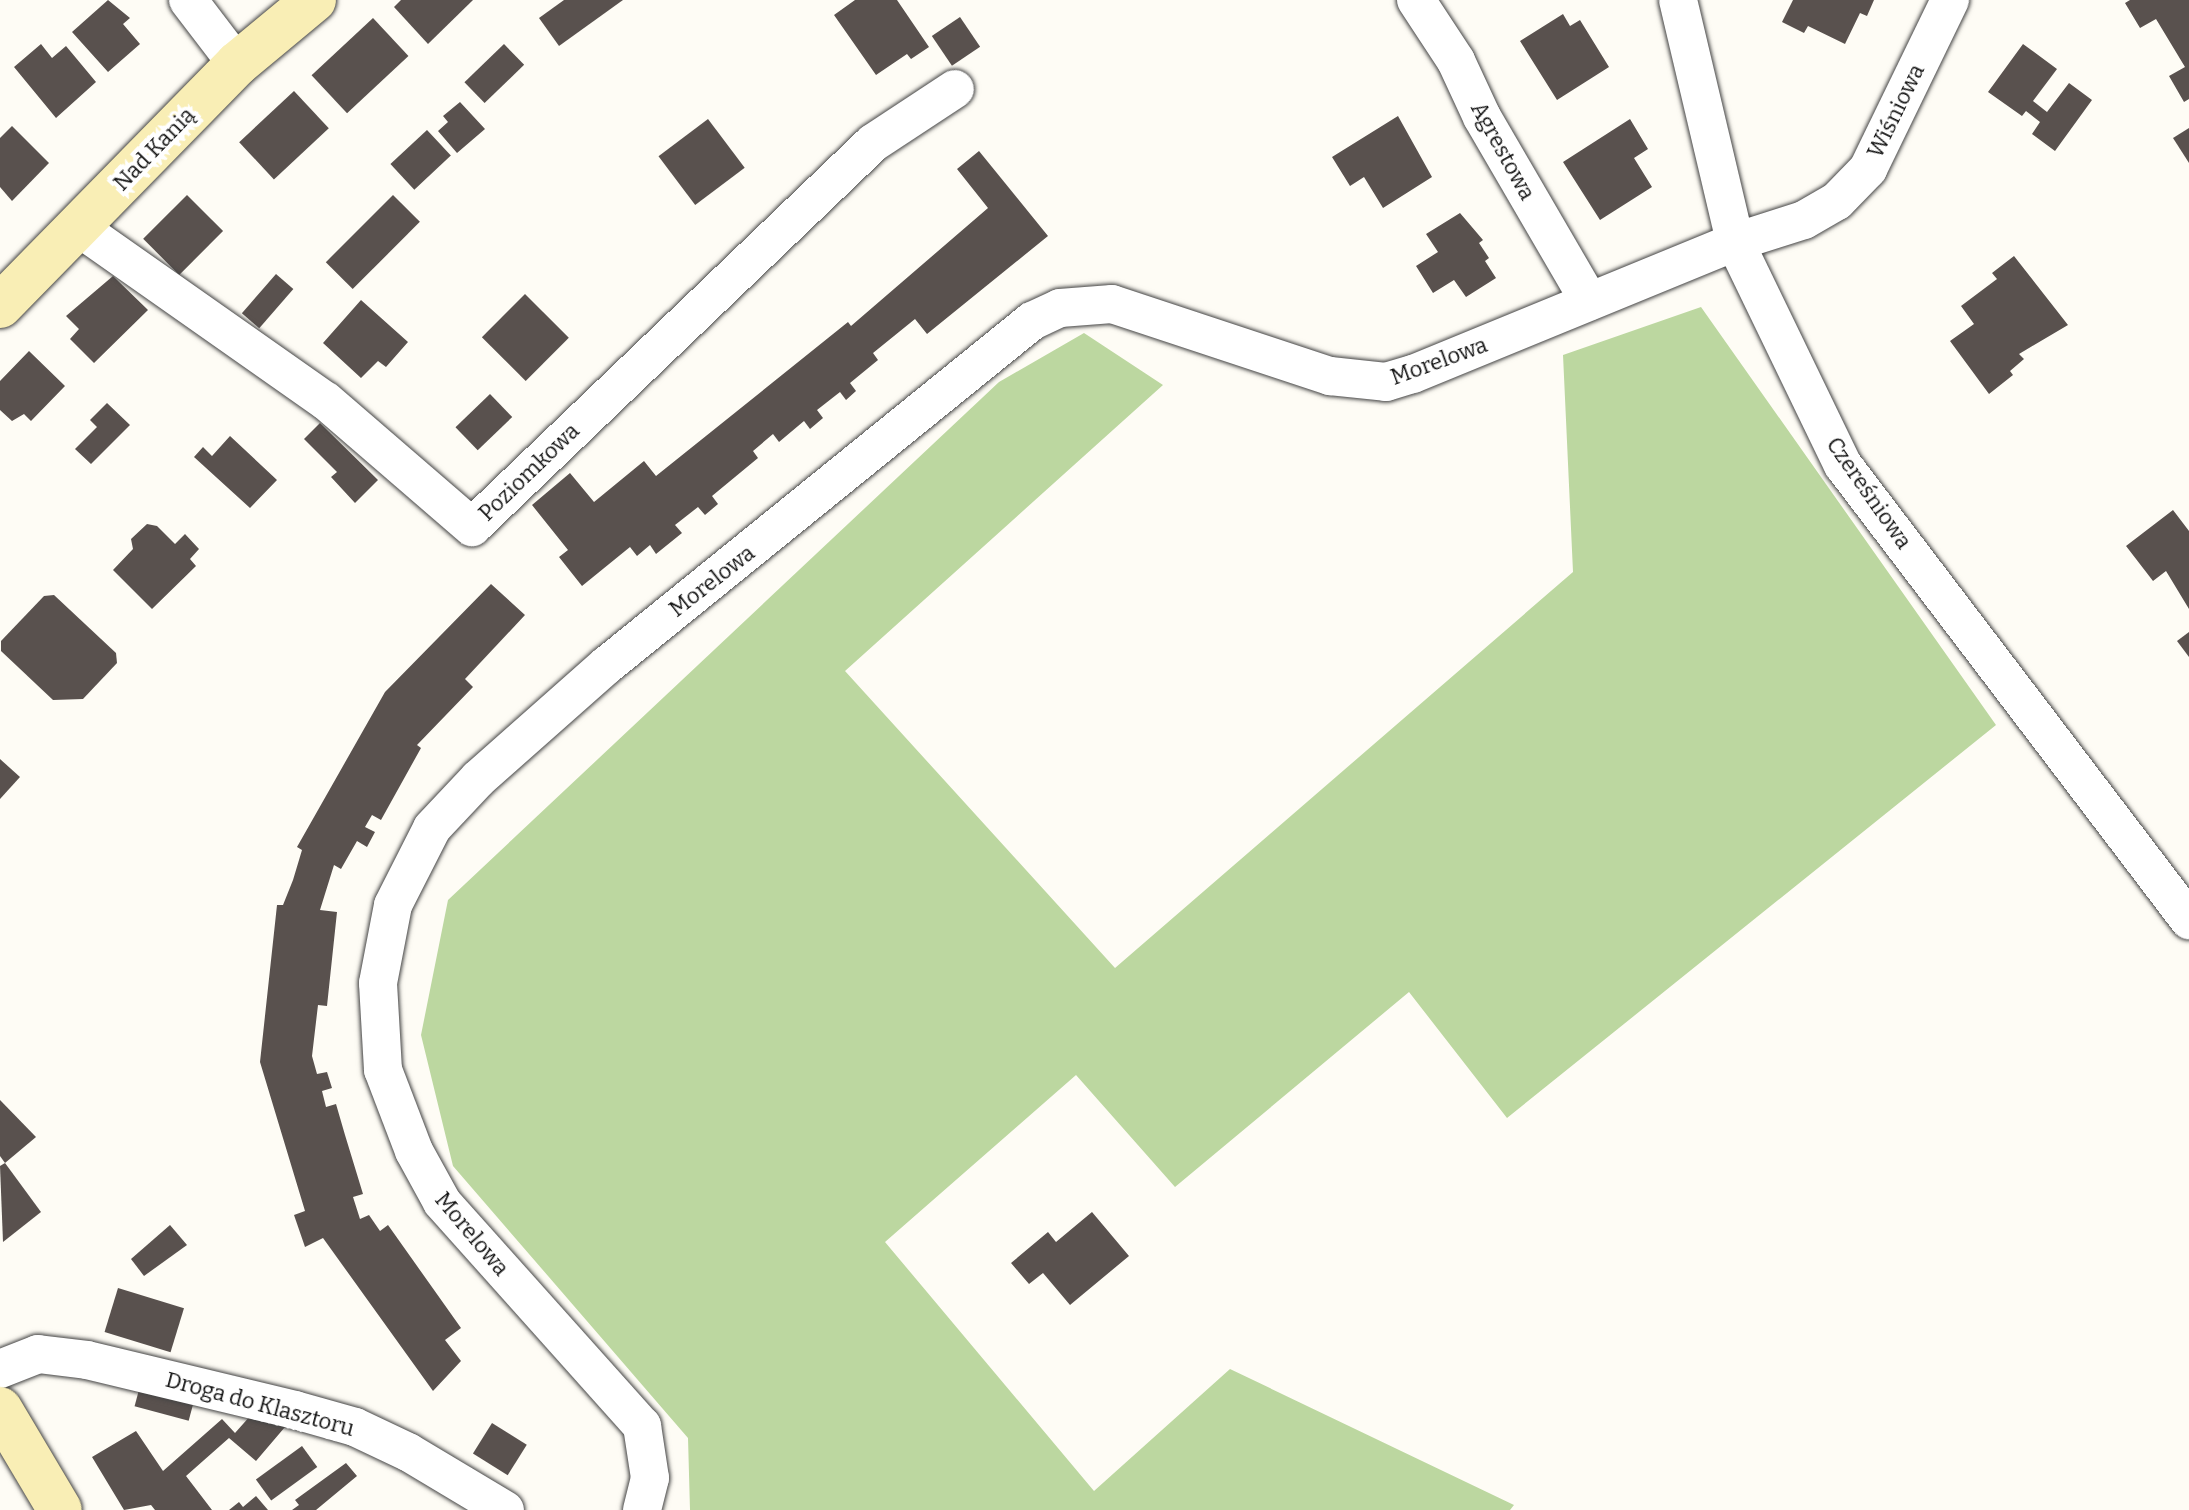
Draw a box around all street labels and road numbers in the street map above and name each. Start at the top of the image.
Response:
street label: Wiśniowa [1862,60,1930,162]
street label: Agrestowa [1465,97,1541,205]
street label: Nad Kanią [108,102,200,196]
street label: Morelowa [1387,331,1491,391]
street label: Poziomkowa [473,418,585,526]
street label: Czereśniowa [1821,432,1917,554]
street label: Morelowa [664,540,760,622]
street label: Morelowa [429,1187,515,1281]
street label: Droga do Klasztoru [163,1366,357,1442]

